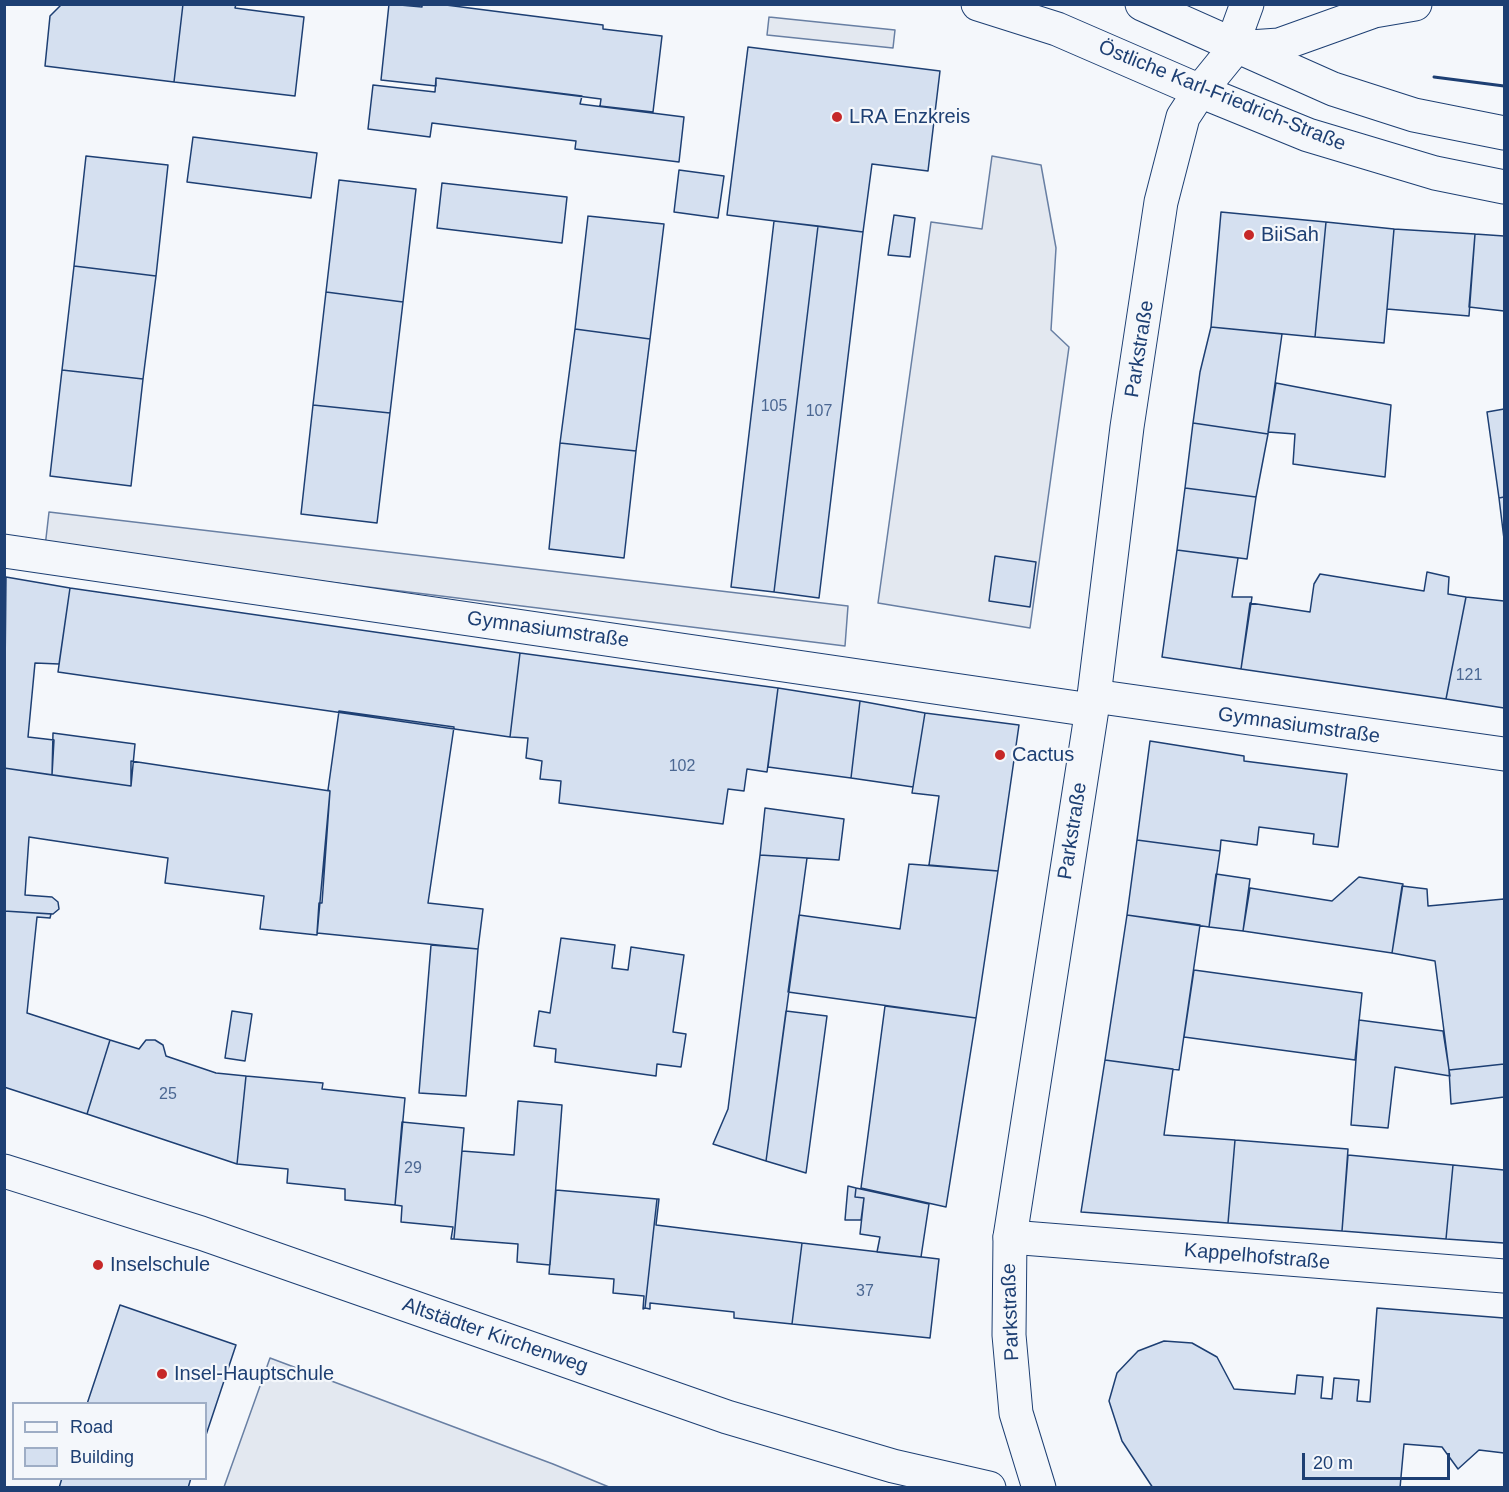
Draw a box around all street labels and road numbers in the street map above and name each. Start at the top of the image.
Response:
street label: Östliche Karl-Friedrich-Straße [1095,35,1349,157]
street label: Parkstraße [1120,299,1160,399]
street label: Gymnasiumstraße [465,607,631,653]
street label: Gymnasiumstraße [1216,703,1382,749]
street label: Parkstraße [1053,781,1093,881]
street label: Kappelhofstraße [1183,1239,1331,1275]
street label: Parkstraße [997,1263,1025,1361]
street label: Altstädter Kirchenweg [399,1293,591,1379]

